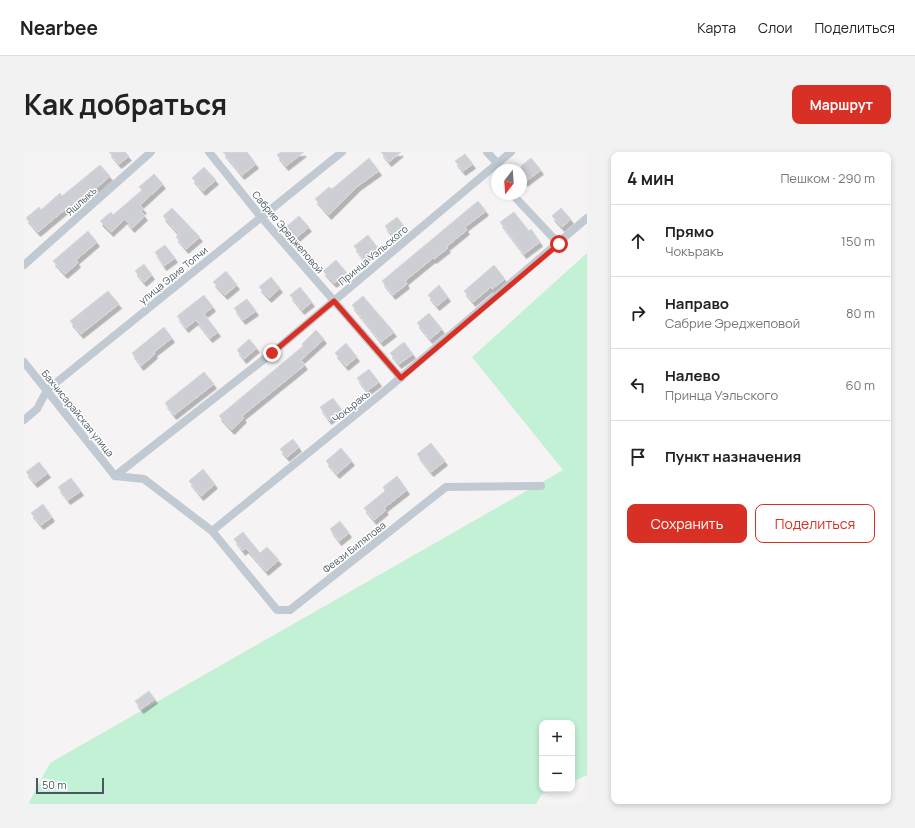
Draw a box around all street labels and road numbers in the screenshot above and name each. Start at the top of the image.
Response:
street label: Яшлыкъ [63,183,100,219]
street label: Сабрие Эреджеповой [249,188,327,276]
street label: Принца Уэльского [335,222,411,288]
street label: улица Эдие Топчи [136,243,210,307]
street label: Бахчисарайская улица [39,367,117,459]
street label: Чокъракъ [329,386,373,426]
street label: Февзи Билялова [319,518,389,576]

